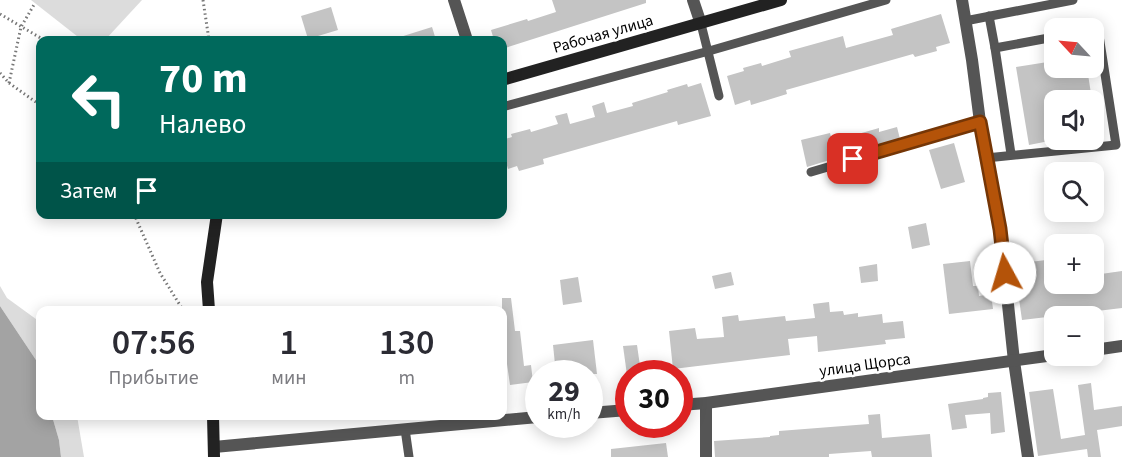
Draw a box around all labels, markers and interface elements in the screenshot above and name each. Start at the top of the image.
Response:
street label: Рабочая улица [550,9,656,59]
north arrow [1044,18,1104,78]
map controls [1044,18,1104,366]
text: 70 m [159,49,248,109]
icon: left [60,60,138,138]
button: sound [1044,90,1104,150]
text: Налево [159,105,246,144]
pin [827,133,878,184]
icon: arrive [836,142,869,175]
button: search [1044,162,1104,222]
icon: arrive [130,174,163,207]
text: Затем [60,175,118,207]
button: + [1044,234,1104,294]
position arrow [973,241,1037,305]
button: − [1044,306,1104,366]
text: 07:56 [112,317,196,368]
text: 1 [280,317,298,368]
text: 130 [379,317,434,368]
street label: улица Щорса [818,348,912,382]
speed limit sign: 30 [615,360,693,438]
text: Прибытие [109,364,199,392]
text: мин [271,364,306,392]
text: m [398,364,415,392]
text: 29 [548,370,580,413]
text: km/h [547,404,581,425]

